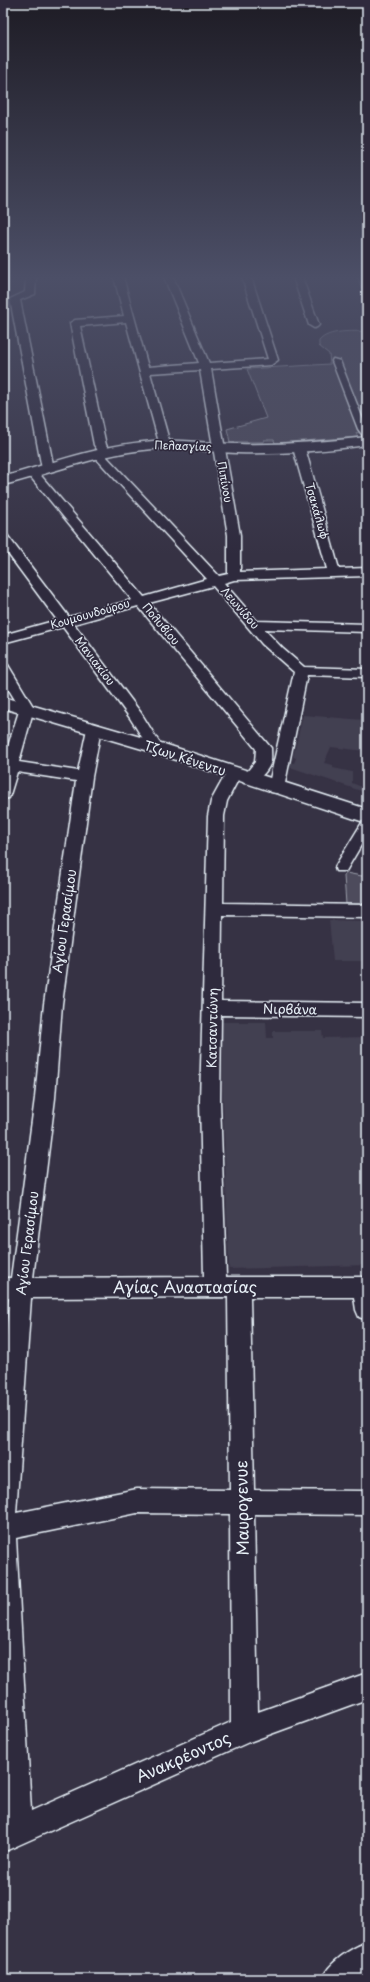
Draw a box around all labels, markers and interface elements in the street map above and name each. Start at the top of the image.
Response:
street label: Πελασγίας [154,436,212,455]
street label: Πιπίνου [214,460,237,504]
street label: Τσακάλωφ [301,481,334,541]
street label: Λεωνίδου [217,583,264,633]
street label: Κουμουνδούρου [48,594,132,633]
street label: Πολυβίου [139,599,184,648]
street label: Μανιακίου [71,633,119,689]
street label: Τζων Κένεντυ [142,735,229,780]
street label: Αγίου Γερασίμου [47,868,80,974]
street label: Κατσαντώνη [201,988,222,1068]
street label: Νιρβάνα [263,999,318,1018]
street label: Αγίου Γερασίμου [11,1190,42,1296]
street label: Αγίας Αναστασίας [113,1274,257,1298]
street label: Μαυρογενυε [228,1460,254,1556]
street label: Ανακρέοντος [131,1725,234,1788]

